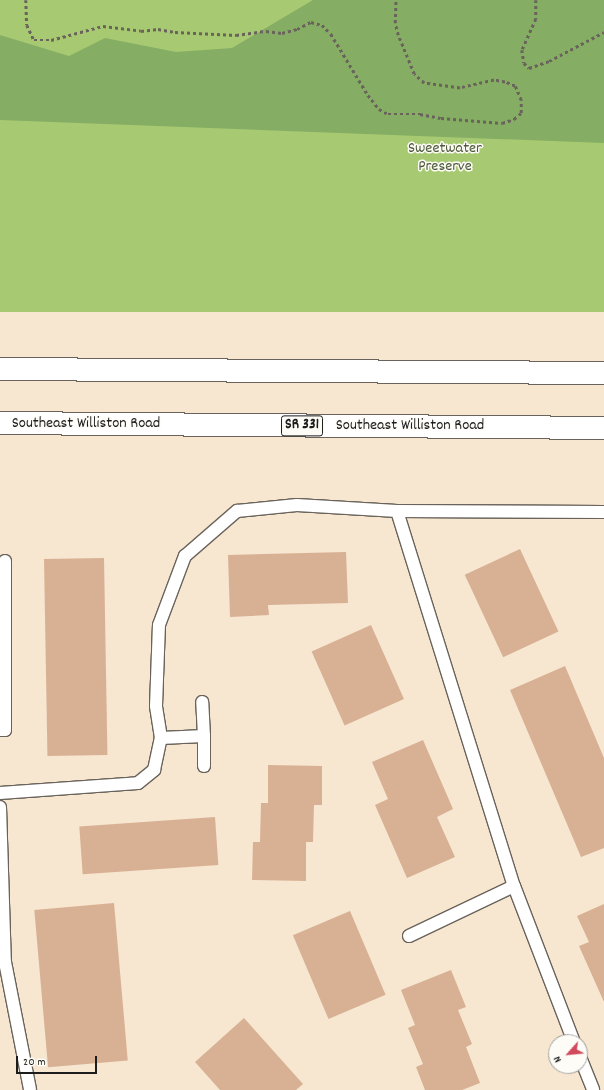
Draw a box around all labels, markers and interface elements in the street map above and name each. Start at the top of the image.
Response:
park label: Sweetwater Preserve [408,139,482,177]
road number: SR 331 [281,413,323,439]
street label: Southeast Williston Road [12,414,160,434]
street label: Southeast Williston Road [336,416,484,436]
north arrow [548,1034,588,1074]
scale bar [18,1048,99,1074]
text: N [550,1053,567,1065]
text: 20 m [23,1054,46,1071]

